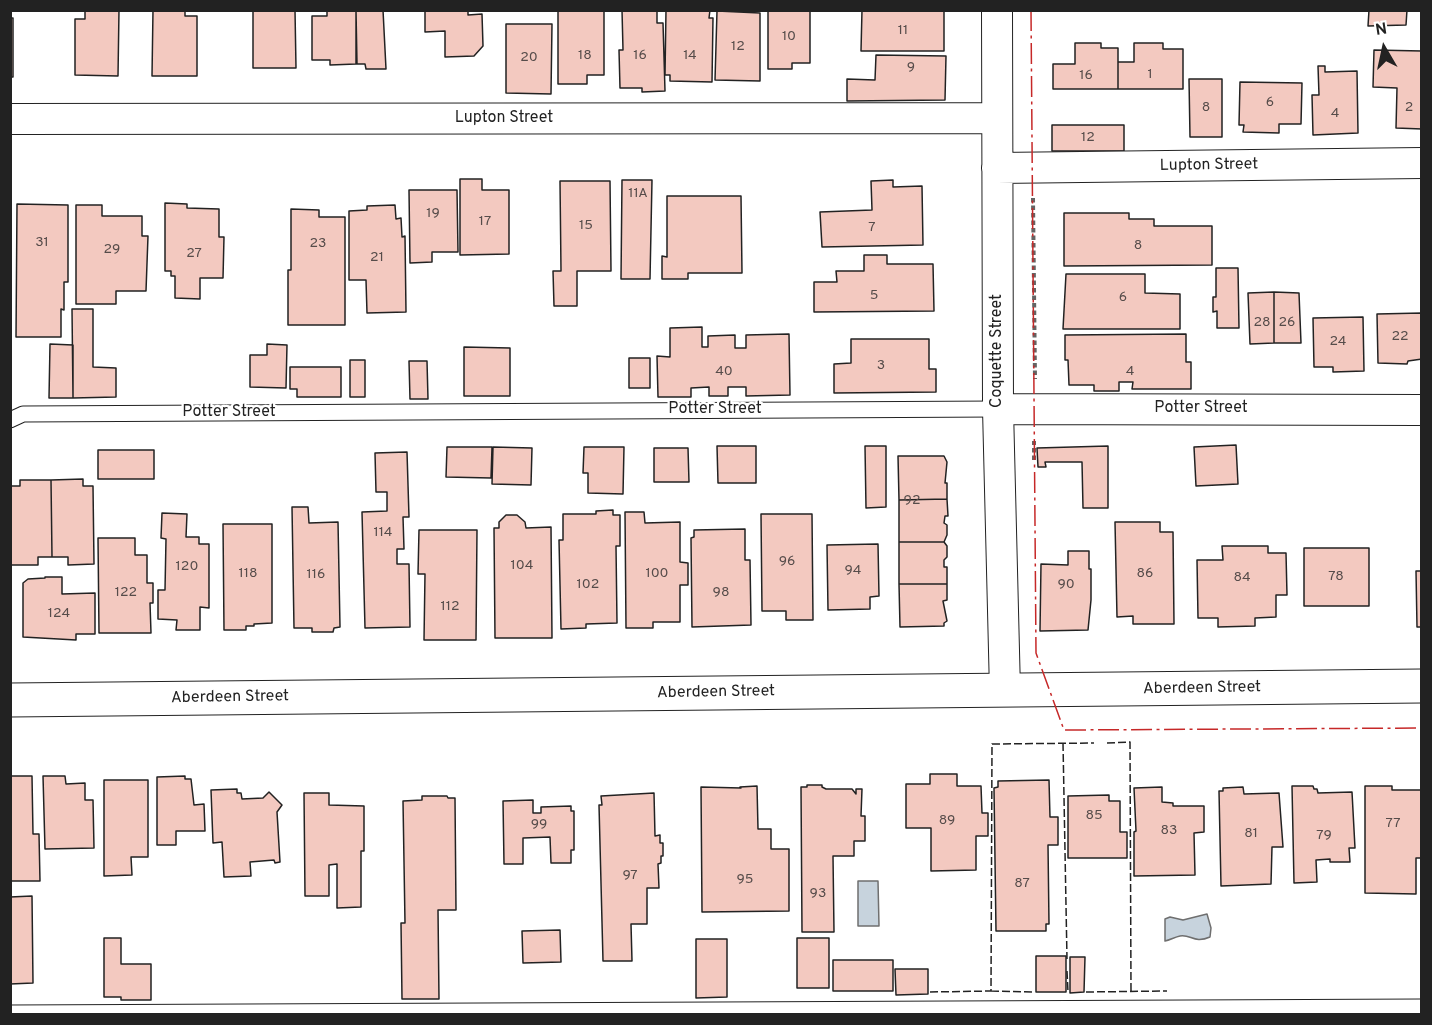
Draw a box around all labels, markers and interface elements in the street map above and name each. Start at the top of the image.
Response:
north arrow [1354,18,1414,78]
text: N [1374,19,1388,41]
house number: 11 [898,23,908,39]
house number: 10 [782,29,796,45]
house number: 12 [731,39,745,55]
house number: 18 [578,48,592,64]
house number: 16 [633,48,647,64]
house number: 14 [683,48,697,64]
house number: 20 [520,50,538,66]
house number: 9 [907,60,915,76]
house number: 1 [1147,67,1153,83]
house number: 16 [1079,68,1093,84]
house number: 6 [1266,95,1274,111]
house number: 8 [1202,100,1210,116]
house number: 2 [1405,100,1413,116]
house number: 4 [1331,106,1339,122]
street label: Lupton Street [455,109,553,129]
house number: 12 [1081,130,1095,146]
street label: Lupton Street [1160,156,1258,176]
house number: 11A [628,186,648,202]
house number: 19 [426,206,440,222]
house number: 17 [479,214,491,230]
house number: 15 [579,218,593,234]
house number: 7 [868,220,876,236]
house number: 31 [35,235,49,251]
house number: 23 [310,236,326,252]
house number: 8 [1134,238,1142,254]
house number: 29 [104,242,120,258]
house number: 27 [186,246,202,262]
house number: 21 [370,250,384,266]
house number: 5 [870,288,878,304]
house number: 6 [1119,290,1127,306]
street label: Coquette Street [988,294,1008,408]
house number: 28 [1253,315,1271,331]
house number: 26 [1279,315,1295,331]
house number: 22 [1391,329,1409,345]
house number: 24 [1329,334,1347,350]
house number: 3 [877,358,885,374]
house number: 40 [715,364,733,380]
house number: 4 [1126,364,1134,380]
street label: Potter Street [1154,399,1248,419]
street label: Potter Street [668,400,762,420]
street label: Potter Street [182,403,276,423]
house number: 92 [904,493,920,509]
house number: 114 [374,525,392,541]
house number: 96 [779,554,795,570]
house number: 104 [511,558,533,574]
house number: 120 [176,559,198,575]
house number: 94 [844,563,862,579]
house number: 118 [239,566,257,582]
house number: 100 [645,566,669,582]
house number: 86 [1137,566,1153,582]
house number: 116 [307,567,325,583]
house number: 78 [1328,569,1344,585]
house number: 84 [1233,570,1251,586]
house number: 102 [577,577,599,593]
house number: 90 [1057,577,1075,593]
house number: 122 [115,585,137,601]
house number: 98 [713,585,729,601]
house number: 112 [440,599,460,615]
house number: 124 [48,606,70,622]
street label: Aberdeen Street [1143,678,1261,700]
street label: Aberdeen Street [657,682,775,704]
street label: Aberdeen Street [171,687,289,709]
house number: 85 [1085,808,1103,824]
house number: 89 [939,813,955,829]
house number: 77 [1385,816,1401,832]
house number: 99 [531,817,547,833]
house number: 83 [1161,823,1177,839]
house number: 81 [1244,826,1258,842]
house number: 79 [1316,828,1332,844]
house number: 97 [622,868,638,884]
house number: 95 [736,872,754,888]
house number: 87 [1014,876,1030,892]
house number: 93 [810,886,826,902]

